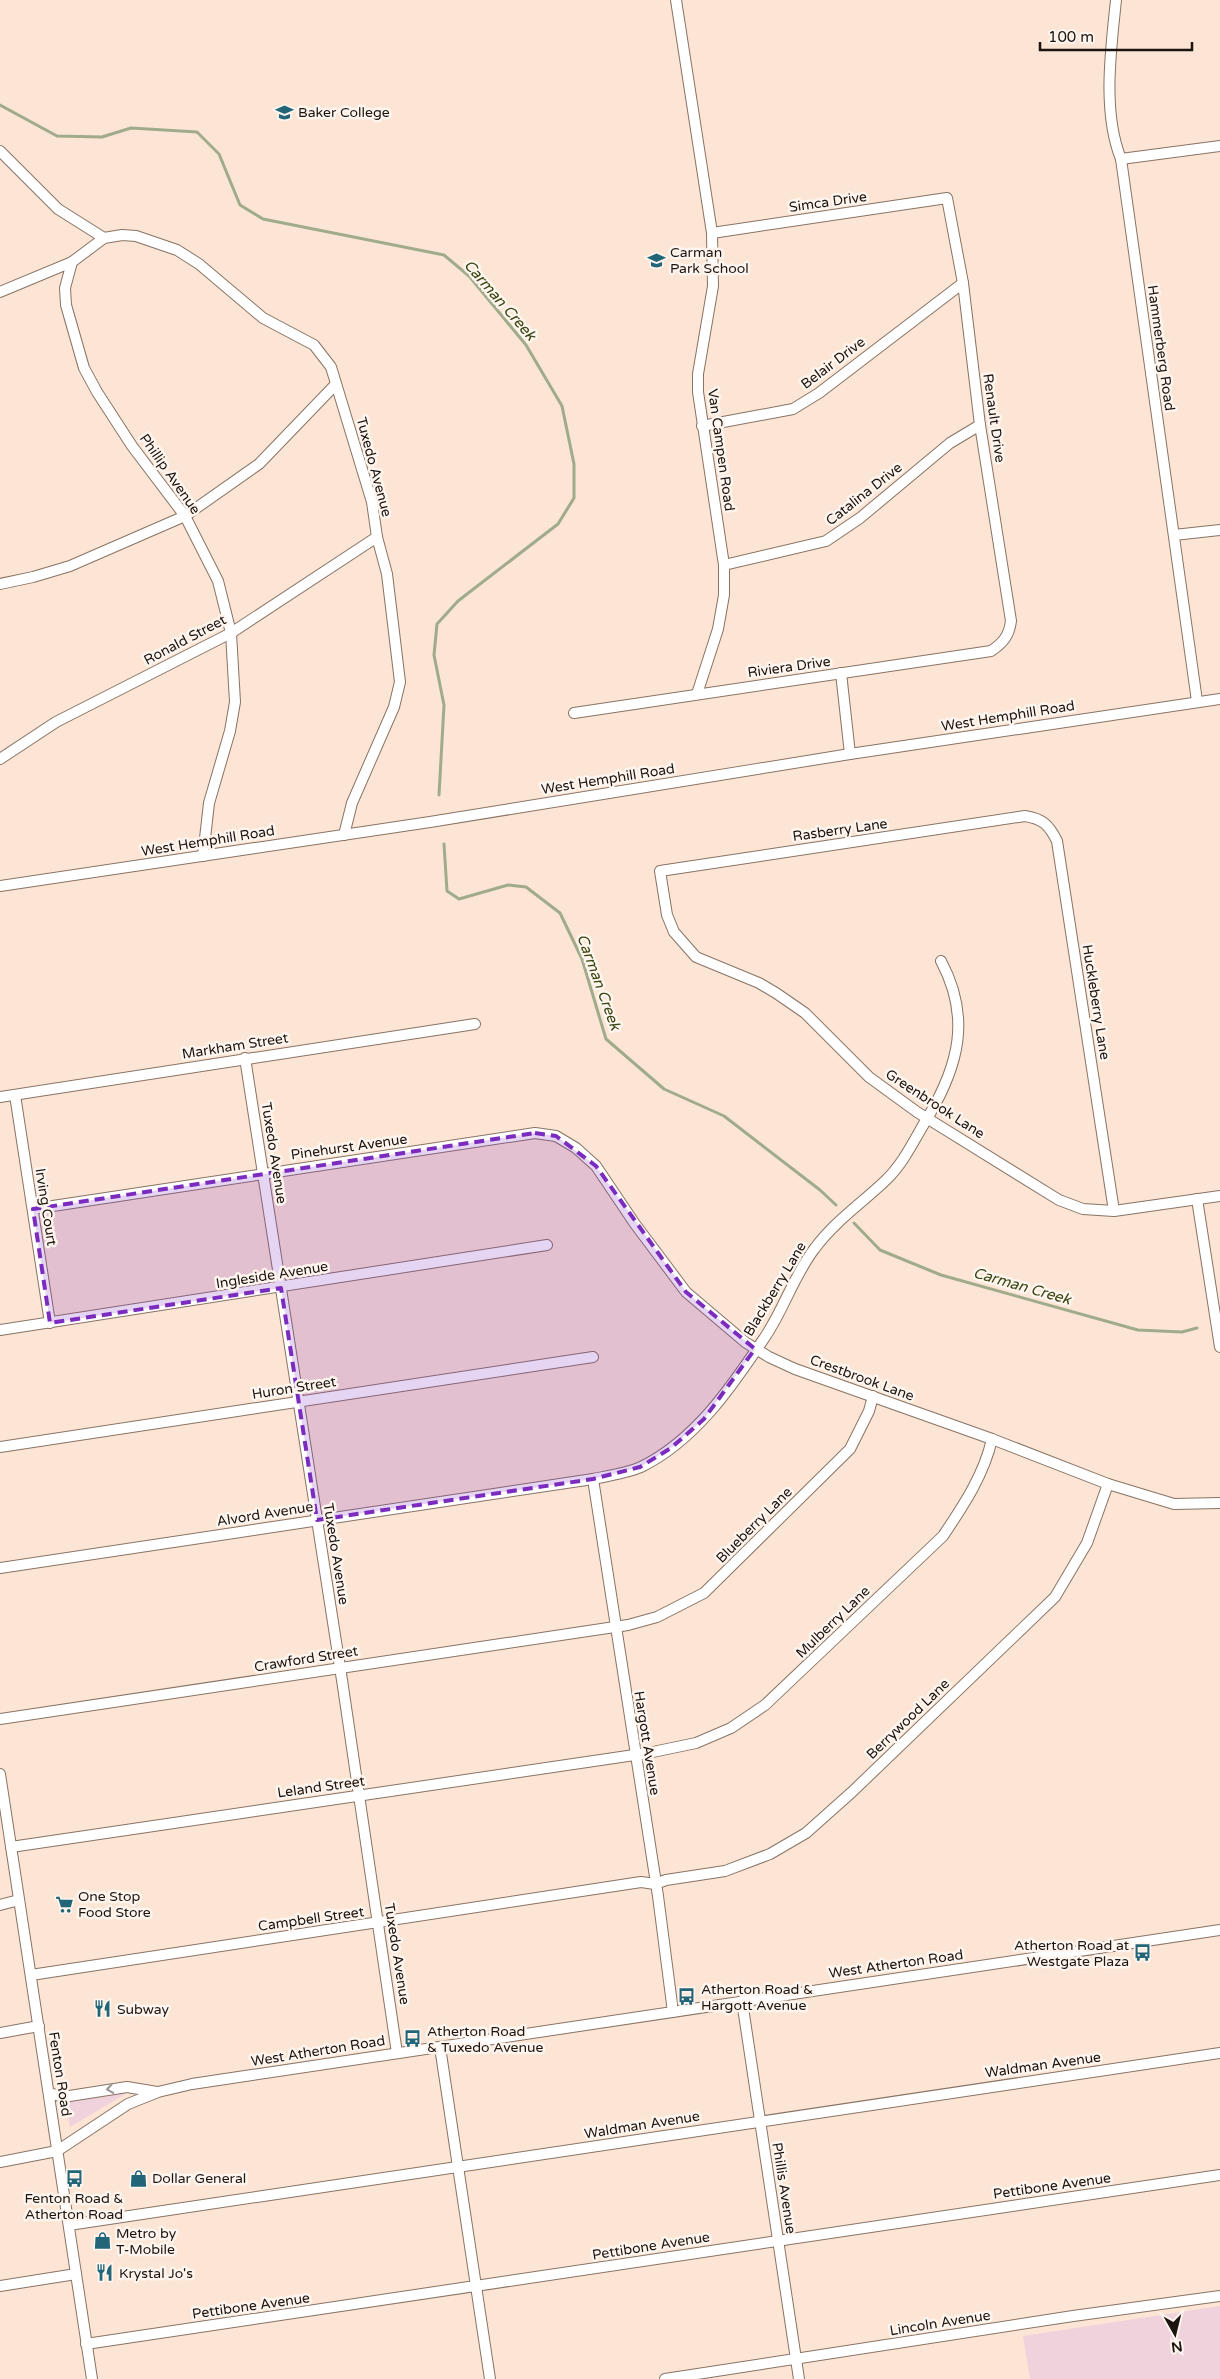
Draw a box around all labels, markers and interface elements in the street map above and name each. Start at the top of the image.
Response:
scale bar [1040,20,1192,52]
text: 100 m [1048,28,1094,46]
school or university icon: Baker College [274,102,294,122]
place label: Baker College [298,104,390,121]
street label: Simca Drive [788,188,868,216]
place label: Carman Park School [670,244,749,277]
school or university icon: Carman Park School [646,250,666,270]
water label: Carman Creek [460,256,541,345]
street label: Hammerberg Road [1144,284,1178,412]
street label: Belair Drive [798,333,868,393]
street label: Renault Drive [979,372,1009,464]
street label: Van Campen Road [704,388,738,512]
street label: Tuxedo Avenue [353,415,395,519]
street label: Phillip Avenue [136,430,204,518]
street label: Catalina Drive [822,459,906,529]
street label: Ronald Street [141,611,230,669]
street label: Riviera Drive [746,653,832,681]
street label: West Hemphill Road [940,697,1076,735]
street label: West Hemphill Road [540,760,676,798]
street label: Rasberry Lane [791,815,889,845]
street label: West Hemphill Road [140,822,276,860]
water label: Carman Creek [573,932,625,1034]
street label: Huckleberry Lane [1078,943,1114,1061]
street label: Markham Street [181,1029,290,1063]
street label: Greenbrook Lane [882,1066,988,1142]
street label: Tuxedo Avenue [258,1101,290,1205]
street label: Pinehurst Avenue [290,1130,408,1164]
street label: Irving Court [31,1167,61,1248]
street label: Blackberry Lane [740,1239,810,1339]
street label: Ingleside Avenue [215,1258,329,1292]
water label: Carman Creek [971,1263,1075,1309]
street label: Crestbrook Lane [808,1351,916,1405]
street label: Huron Street [251,1373,338,1403]
street label: Blueberry Lane [712,1483,796,1567]
street label: Alvord Avenue [216,1498,315,1530]
street label: Tuxedo Avenue [320,1502,352,1606]
street label: Mulberry Lane [792,1582,874,1662]
street label: Crawford Street [253,1642,360,1676]
street label: Berrywood Lane [863,1675,953,1763]
street label: Hargott Avenue [630,1690,664,1796]
street label: Leland Street [276,1772,367,1802]
place label: One Stop Food Store [78,1888,151,1921]
supermarket icon: One Stop Food Store [54,1894,74,1914]
street label: Tuxedo Avenue [381,1902,413,2006]
street label: Campbell Street [257,1903,366,1935]
place label: Atherton Road at Westgate Plaza [1014,1937,1130,1970]
bus stop icon: Atherton Road at Westgate Plaza [1133,1943,1153,1963]
street label: West Atherton Road [828,1946,964,1982]
place label: Atherton Road & Hargott Avenue [701,1981,813,2014]
bus stop icon: Atherton Road & Hargott Avenue [677,1987,697,2007]
restaurant icon: Subway [93,1999,113,2019]
place label: Subway [117,2001,170,2018]
place label: Atherton Road & Tuxedo Avenue [427,2023,543,2056]
bus stop icon: Atherton Road & Tuxedo Avenue [403,2029,423,2049]
street label: Fenton Road [45,2031,75,2117]
street label: West Atherton Road [250,2032,386,2070]
street label: Waldman Avenue [984,2048,1102,2082]
one-way arrow [106,2084,115,2094]
street label: Waldman Avenue [583,2107,701,2143]
street label: Phillis Avenue [768,2141,800,2235]
bus stop icon: Fenton Road & Atherton Road [64,2168,84,2188]
shop icon: Dollar General [128,2168,148,2188]
street label: Pettibone Avenue [992,2169,1112,2203]
place label: Dollar General [152,2170,246,2187]
place label: Fenton Road & Atherton Road [24,2190,124,2223]
place label: Metro by T-Mobile [116,2225,177,2258]
street label: Pettibone Avenue [591,2228,711,2264]
shop icon: Metro by T-Mobile [92,2231,112,2251]
restaurant icon: Krystal Jo's [95,2263,115,2283]
place label: Krystal Jo's [119,2265,193,2282]
street label: Pettibone Avenue [191,2289,311,2323]
street label: Lincoln Avenue [888,2307,992,2339]
north arrow [1150,2309,1200,2359]
text: N [1170,2337,1183,2356]

